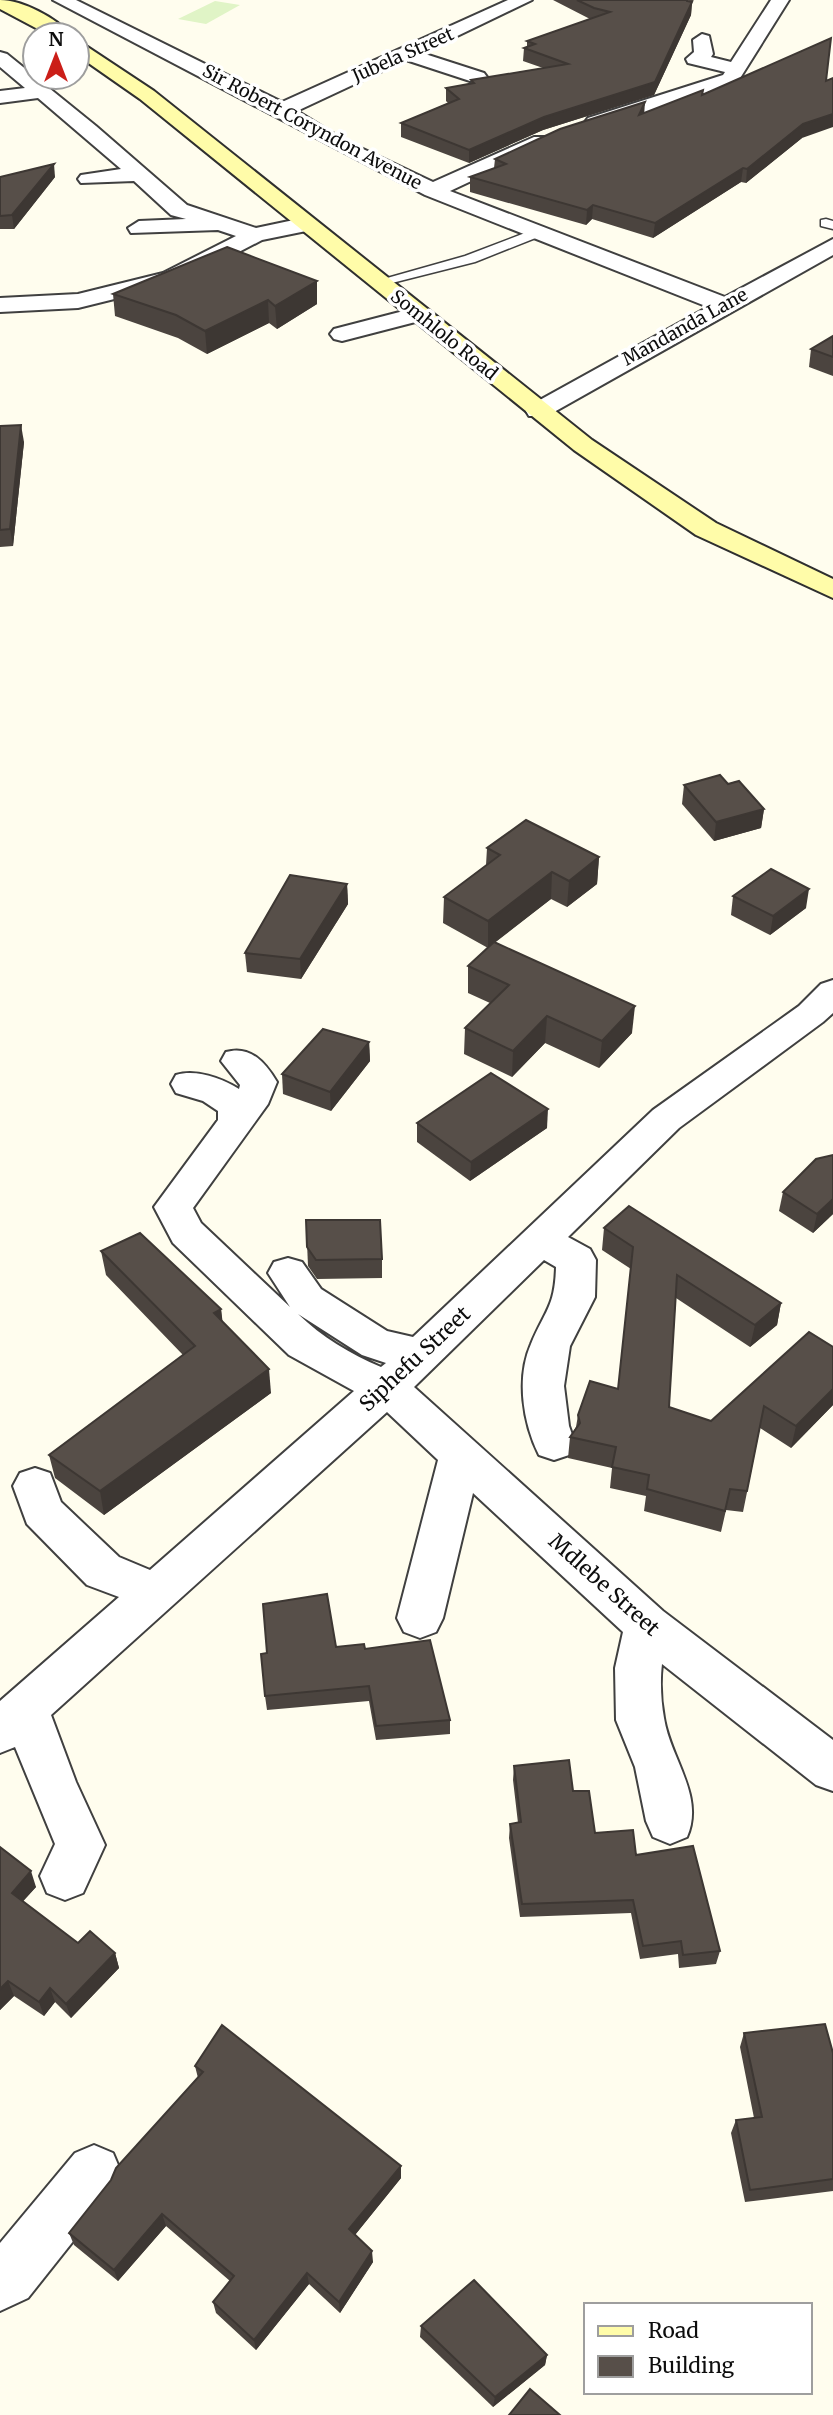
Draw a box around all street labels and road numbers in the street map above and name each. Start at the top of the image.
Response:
street label: Jubela Street [348,22,457,88]
street label: Sir Robert Coryndon Avenue [199,59,426,194]
street label: Mandanda Lane [618,283,751,370]
street label: Somhlolo Road [386,284,503,385]
street label: Siphefu Street [353,1300,476,1417]
street label: Mdlebe Street [543,1528,665,1642]

